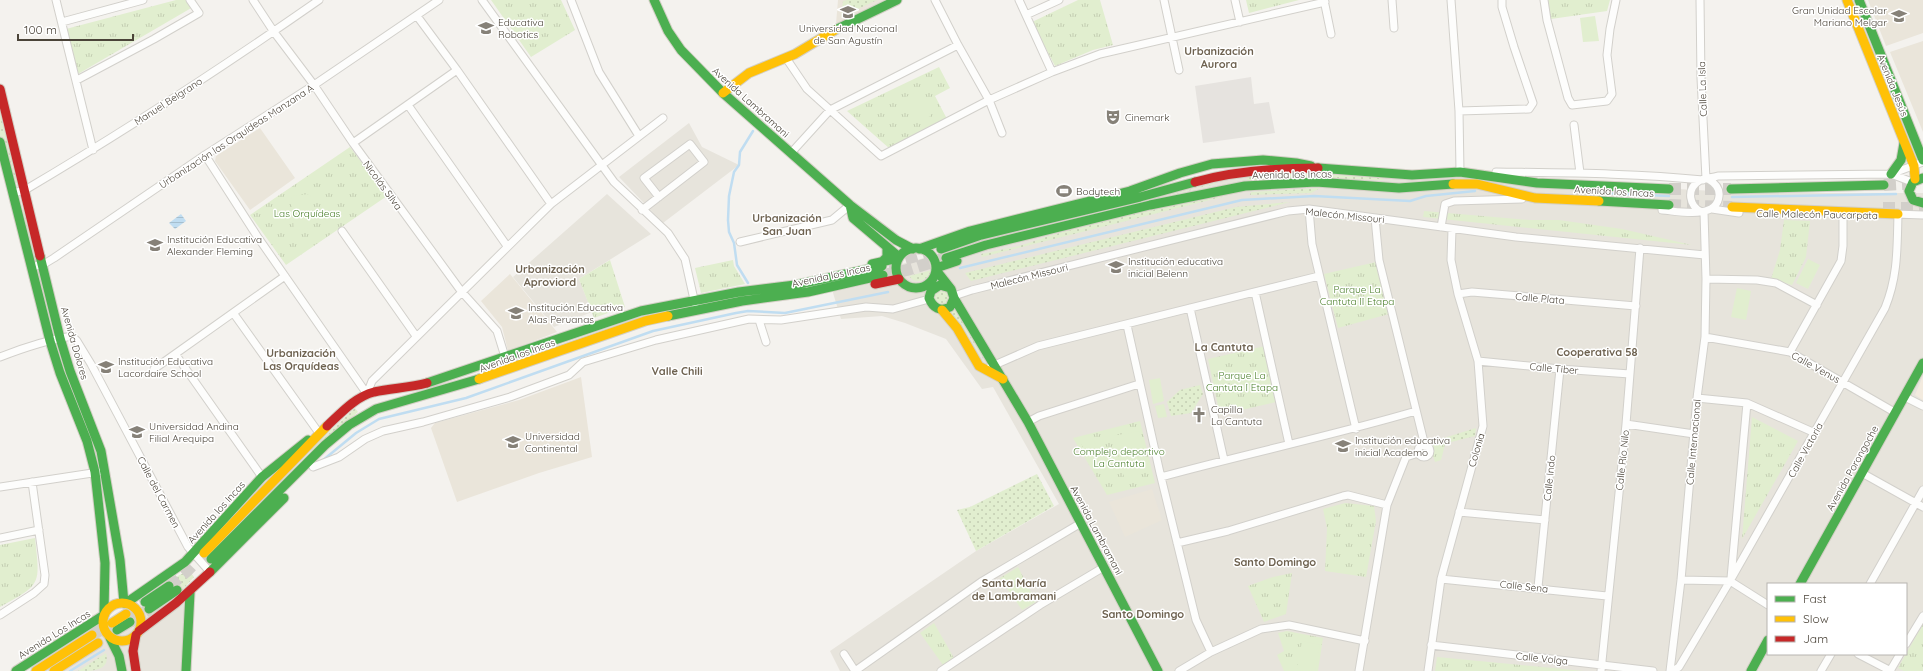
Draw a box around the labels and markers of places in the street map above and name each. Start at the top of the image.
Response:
school or university icon: Universidad Nacional de San Agustín [839,3,857,21]
place label: Gran Unidad Escolar Mariano Melgar [1792,4,1887,29]
school or university icon: Gran Unidad Escolar Mariano Melgar [1890,7,1908,25]
place label: Educativa Robotics [498,16,544,41]
school or university icon: Educativa Robotics [477,19,495,37]
place label: Universidad Nacional de San Agustín [799,22,897,47]
theatre icon: Cinemark [1104,108,1122,126]
place label: Cinemark [1125,111,1169,124]
sports icon: Bodytech [1055,182,1073,200]
place label: Bodytech [1076,185,1120,198]
place label: Institución Educativa Alexander Fleming [167,233,262,258]
school or university icon: Institución Educativa Alexander Fleming [146,236,164,254]
place label: Institución educativa inicial Belenn [1128,255,1223,280]
school or university icon: Institución educativa inicial Belenn [1107,258,1125,276]
place label: Institución Educativa Alas Peruanas [528,301,623,326]
school or university icon: Institución Educativa Alas Peruanas [507,304,525,322]
place label: Institución Educativa Lacordaire School [118,355,213,380]
school or university icon: Institución Educativa Lacordaire School [97,358,115,376]
place label: Capilla La Cantuta [1211,403,1262,428]
church icon: Capilla La Cantuta [1190,406,1208,424]
place label: Universidad Andina Filial Arequipa [149,420,239,445]
school or university icon: Universidad Andina Filial Arequipa [128,423,146,441]
place label: Universidad Continental [525,430,580,455]
school or university icon: Universidad Continental [504,433,522,451]
place label: Institución educativa inicial Academo [1355,434,1450,459]
school or university icon: Institución educativa inicial Academo [1334,437,1352,455]

